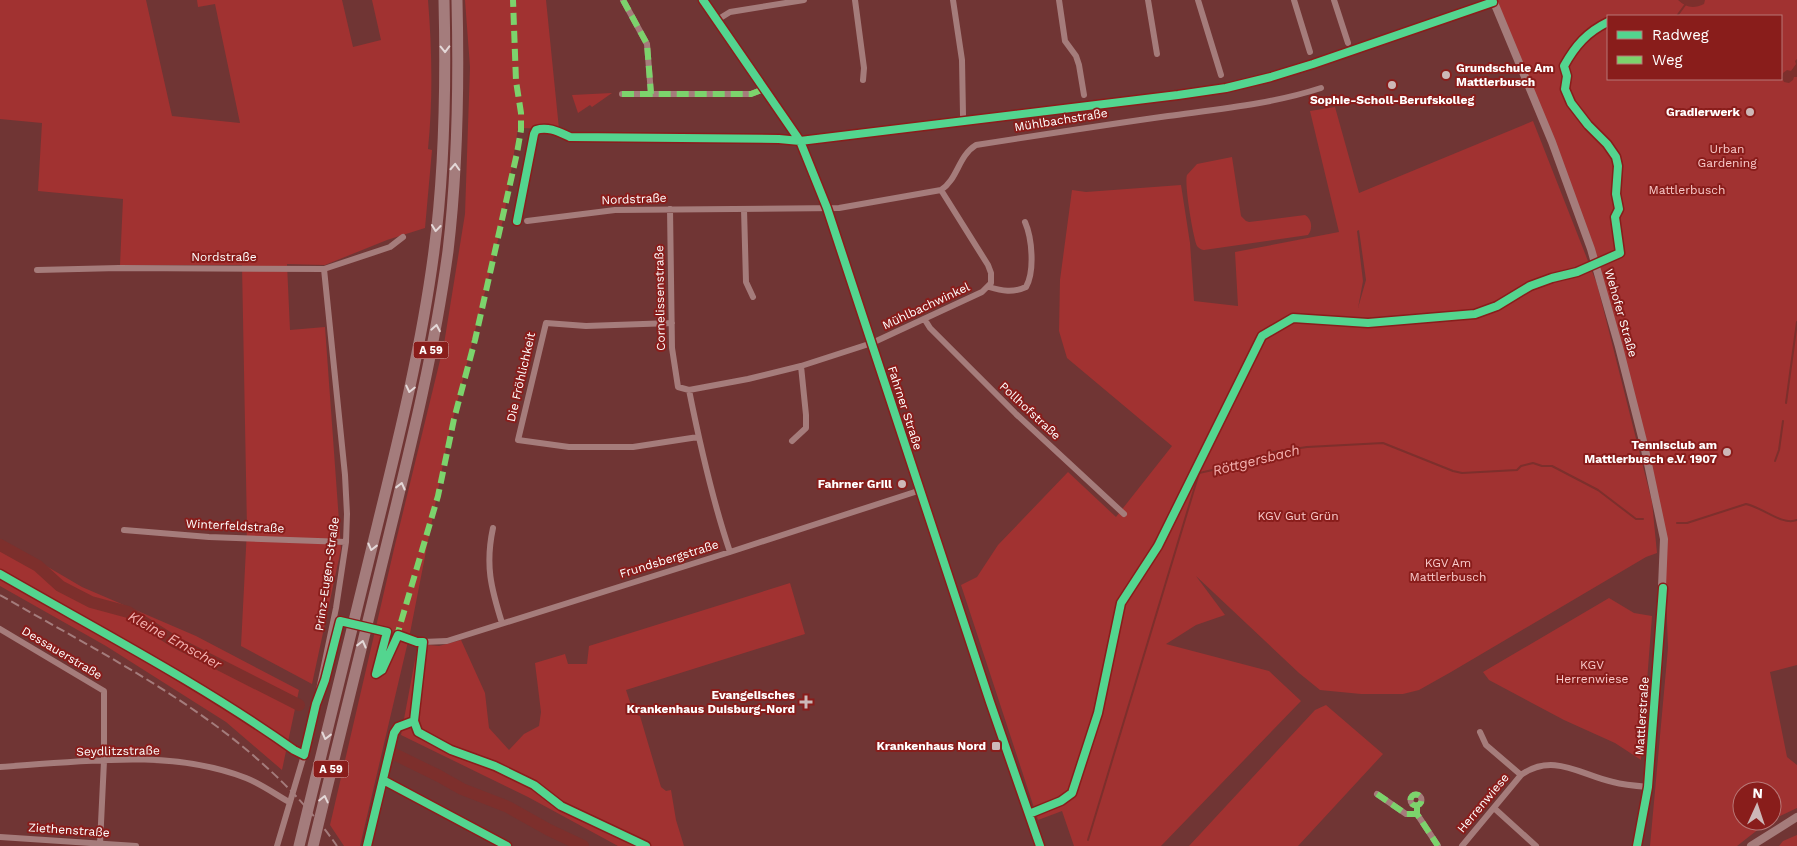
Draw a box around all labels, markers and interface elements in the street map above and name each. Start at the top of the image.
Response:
legend [1607,15,1782,80]
text: Radweg [1652,26,1709,44]
one-way arrow [440,45,451,53]
text: Weg [1652,51,1683,69]
place label: Grundschule Am Mattlerbusch [1456,61,1554,89]
marker: Grundschule Am Mattlerbusch [1440,69,1452,81]
marker: Sophie-Scholl-Berufskolleg [1386,79,1398,91]
place label: Sophie-Scholl-Berufskolleg [1310,93,1474,107]
place label: Gradierwerk [1666,105,1741,119]
street label: Mühlbachstraße [1013,106,1109,134]
marker: Gradierwerk [1744,106,1756,118]
park label: Urban Gardening [1697,142,1757,170]
one-way arrow [450,162,461,170]
park label: Mattlerbusch [1649,183,1725,197]
street label: Nordstraße [601,191,667,207]
one-way arrow [431,225,442,233]
street label: Cornelissenstraße [652,245,668,351]
street label: Nordstraße [191,250,257,264]
street label: Wehofer Straße [1602,267,1640,359]
street label: Mühlbachwinkel [880,279,972,332]
one-way arrow [430,323,440,332]
street label: Die Fröhlichkeit [504,331,538,423]
road number: A 59 [414,342,448,358]
street label: Fahrner Straße [885,364,925,452]
street label: Pollhofstraße [997,379,1063,443]
one-way arrow [405,384,416,393]
place label: Tennisclub am Mattlerbusch e.V. 1907 [1584,438,1717,466]
water label: Röttgersbach [1211,441,1301,479]
marker: Tennisclub am Mattlerbusch e.V. 1907 [1721,446,1733,458]
place label: Fahrner Grill [818,477,892,491]
marker: Fahrner Grill [896,478,908,490]
one-way arrow [395,482,406,491]
park label: KGV Gut Grün [1257,509,1339,523]
street label: Winterfeldstraße [185,516,285,536]
street label: Prinz-Eugen-Straße [312,516,342,632]
street label: Frundsbergstraße [618,537,720,581]
one-way arrow [368,542,378,550]
park label: KGV Am Mattlerbusch [1410,556,1486,584]
water label: Kleine Emscher [126,608,225,672]
street label: Dessauerstraße [19,624,105,683]
one-way arrow [356,640,367,649]
park label: KGV Herrenwiese [1556,658,1629,686]
street label: Mattlerstraße [1632,676,1652,756]
place label: Evangelisches Krankenhaus Duisburg-Nord [627,688,796,716]
marker: Evangelisches Krankenhaus Duisburg-Nord [799,695,813,709]
one-way arrow [321,732,332,741]
place label: Krankenhaus Nord [876,739,986,753]
marker: Krankenhaus Nord [990,740,1002,752]
street label: Seydlitzstraße [76,743,160,759]
road number: A 59 [314,761,348,778]
street label: Herrenwiese [1454,771,1512,835]
north arrow [1732,781,1782,831]
text: N [1752,785,1763,801]
one-way arrow [318,794,329,803]
street label: Ziethenstraße [28,820,110,840]

